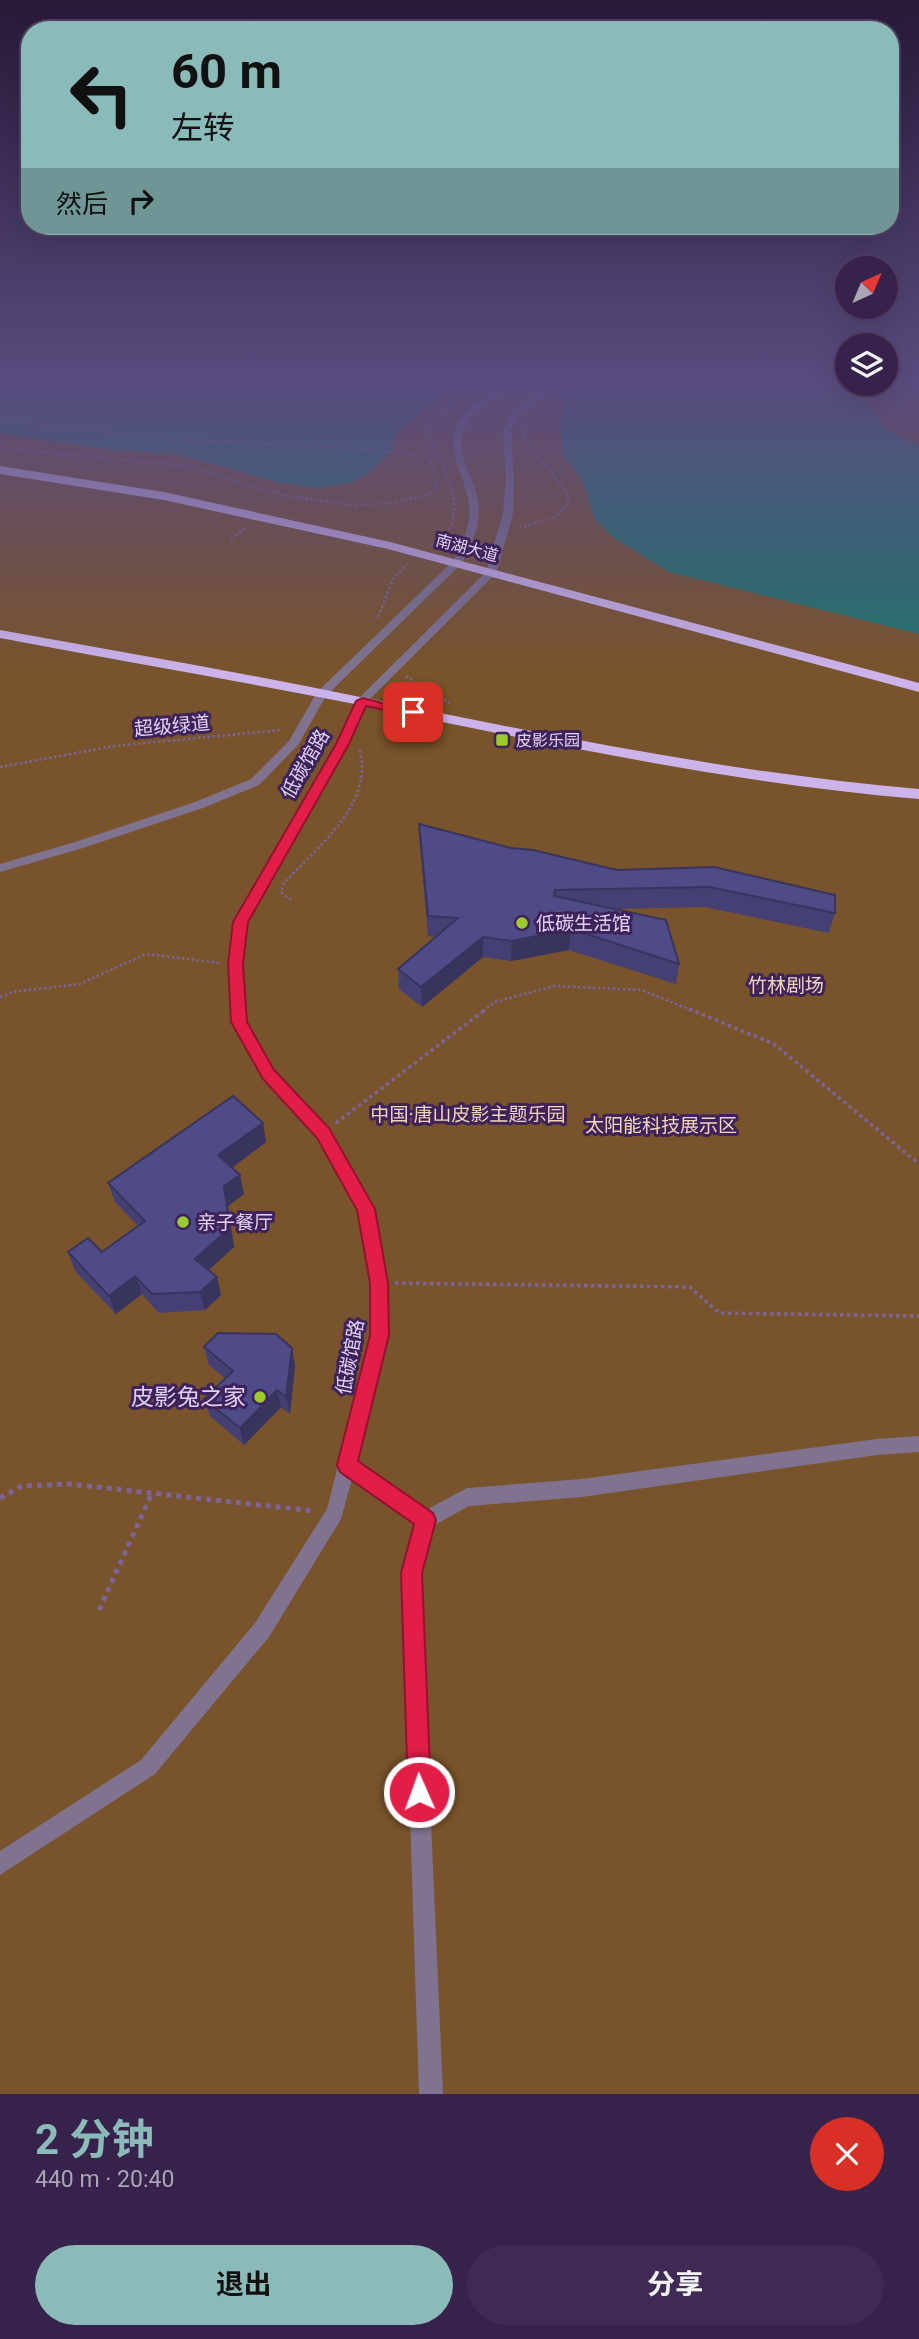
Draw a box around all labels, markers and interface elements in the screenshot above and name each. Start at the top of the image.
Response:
text: 60 m [171,43,282,100]
icon: left [56,49,147,140]
text: 左转 [171,109,235,147]
icon: right [122,182,160,220]
text: 然后 [56,189,108,219]
north arrow [835,256,898,318]
map controls [835,256,898,396]
button: layers [835,333,898,396]
street label: 南湖大道 [434,531,500,565]
pin [383,682,443,742]
icon: arrive [394,693,432,731]
street label: 超级绿道 [133,711,211,741]
street label: 低碳馆路 [276,725,334,803]
place label: 皮影乐园 [516,731,580,750]
marker: 皮影乐园 [494,732,510,748]
place label: 低碳生活馆 [536,912,631,935]
marker: 低碳生活馆 [514,915,530,931]
park label: 竹林剧场 [748,974,824,997]
park label: 中国·唐山皮影主题乐园 [371,1103,565,1126]
park label: 太阳能科技展示区 [585,1114,737,1137]
place label: 亲子餐厅 [197,1211,273,1234]
marker: 亲子餐厅 [175,1214,191,1230]
street label: 低碳馆路 [331,1317,369,1397]
place label: 皮影兔之家 [131,1384,246,1411]
marker: 皮影兔之家 [252,1389,268,1405]
position arrow [382,1755,456,1829]
text: 2 分钟 [35,2115,154,2164]
button: close [810,2117,884,2191]
text: 440 m · 20:40 [35,2166,174,2193]
button: 退出 [35,2245,453,2325]
button: 分享 [467,2245,884,2325]

